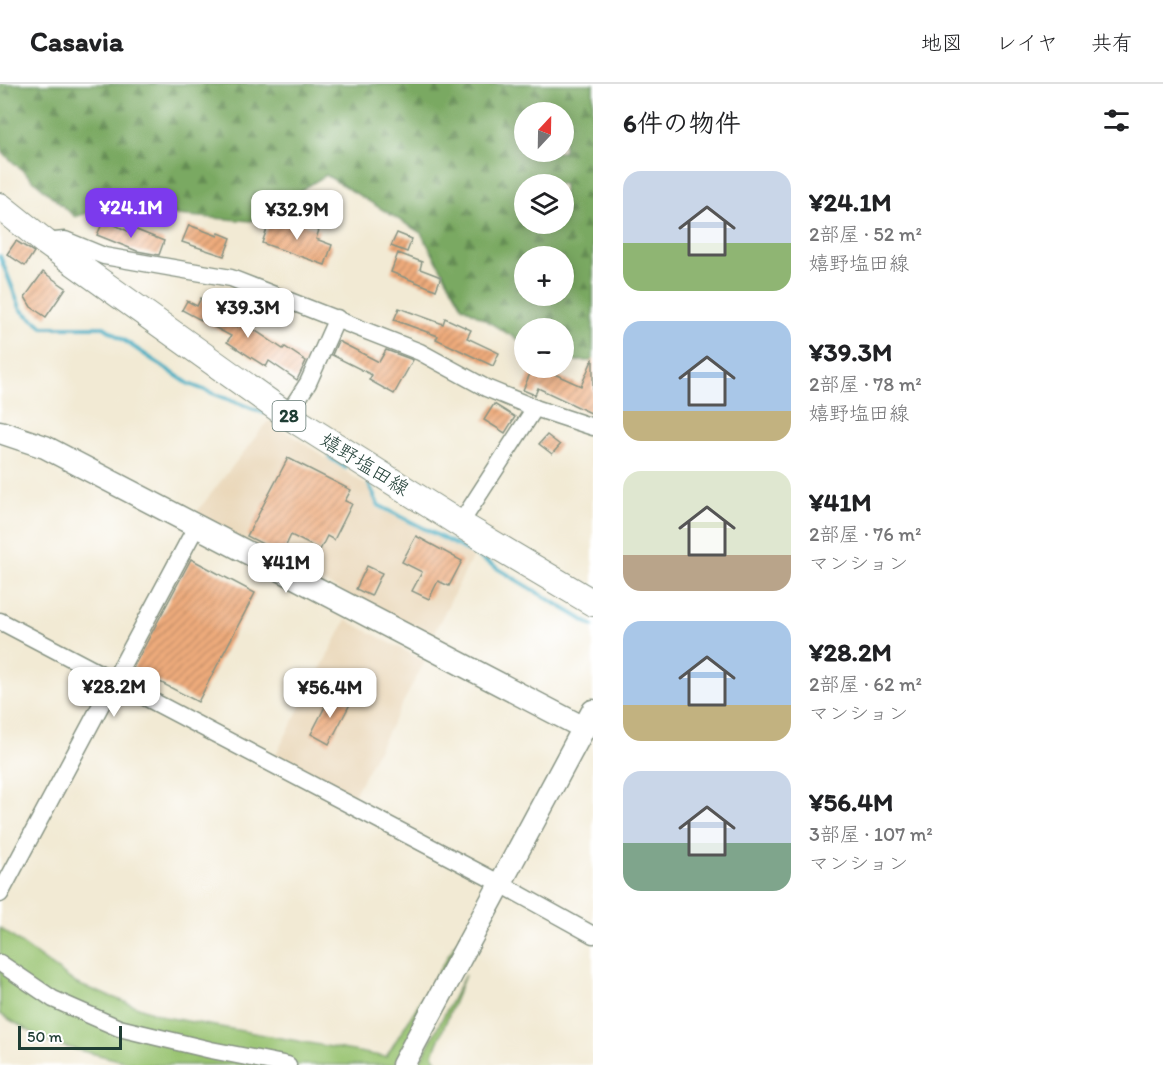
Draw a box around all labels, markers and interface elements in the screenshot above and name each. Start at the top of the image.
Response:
text: Casavia [30,24,124,58]
text: 地図 [921,30,963,55]
text: レイヤ [996,30,1058,55]
text: 共有 [1091,30,1133,55]
north arrow [514,102,574,162]
map controls [514,102,574,378]
icon: filters [1100,104,1133,137]
text: 6件の物件 [623,107,741,139]
button: layers [514,174,574,234]
text: ¥24.1M [809,186,892,218]
pin: ¥24.1M [82,188,180,239]
pin: ¥32.9M [248,190,346,241]
text: ¥24.1M [99,195,163,219]
icon: home [671,195,743,267]
text: ¥32.9M [265,197,329,221]
text: 2部屋 · 52 m² [809,222,922,246]
button: + [514,246,574,306]
text: 嬉野塩田線 [809,251,909,275]
pin: ¥39.3M [199,288,297,339]
text: ¥39.3M [216,295,280,319]
button: − [514,318,574,378]
text: ¥39.3M [809,336,892,368]
icon: home [671,345,743,417]
text: 2部屋 · 78 m² [809,372,922,396]
road number: 28 [272,401,306,431]
text: 嬉野塩田線 [809,401,909,425]
street label: 嬉野塩田線 [316,427,414,501]
text: ¥41M [809,486,872,518]
icon: home [671,495,743,567]
text: 2部屋 · 76 m² [809,522,921,546]
pin: ¥41M [250,543,322,594]
text: ¥41M [262,550,310,574]
text: マンション [809,551,908,575]
text: ¥28.2M [809,636,892,668]
icon: home [671,645,743,717]
pin: ¥28.2M [65,667,163,718]
pin: ¥56.4M [281,668,379,719]
text: 2部屋 · 62 m² [809,672,922,696]
text: ¥28.2M [82,674,146,698]
text: ¥56.4M [298,675,362,699]
text: マンション [809,701,908,725]
text: ¥56.4M [809,786,893,818]
icon: home [671,795,743,867]
text: 3部屋 · 107 m² [809,822,933,846]
text: マンション [809,851,908,875]
scale bar [18,1023,122,1050]
text: 50 m [27,1027,62,1046]

